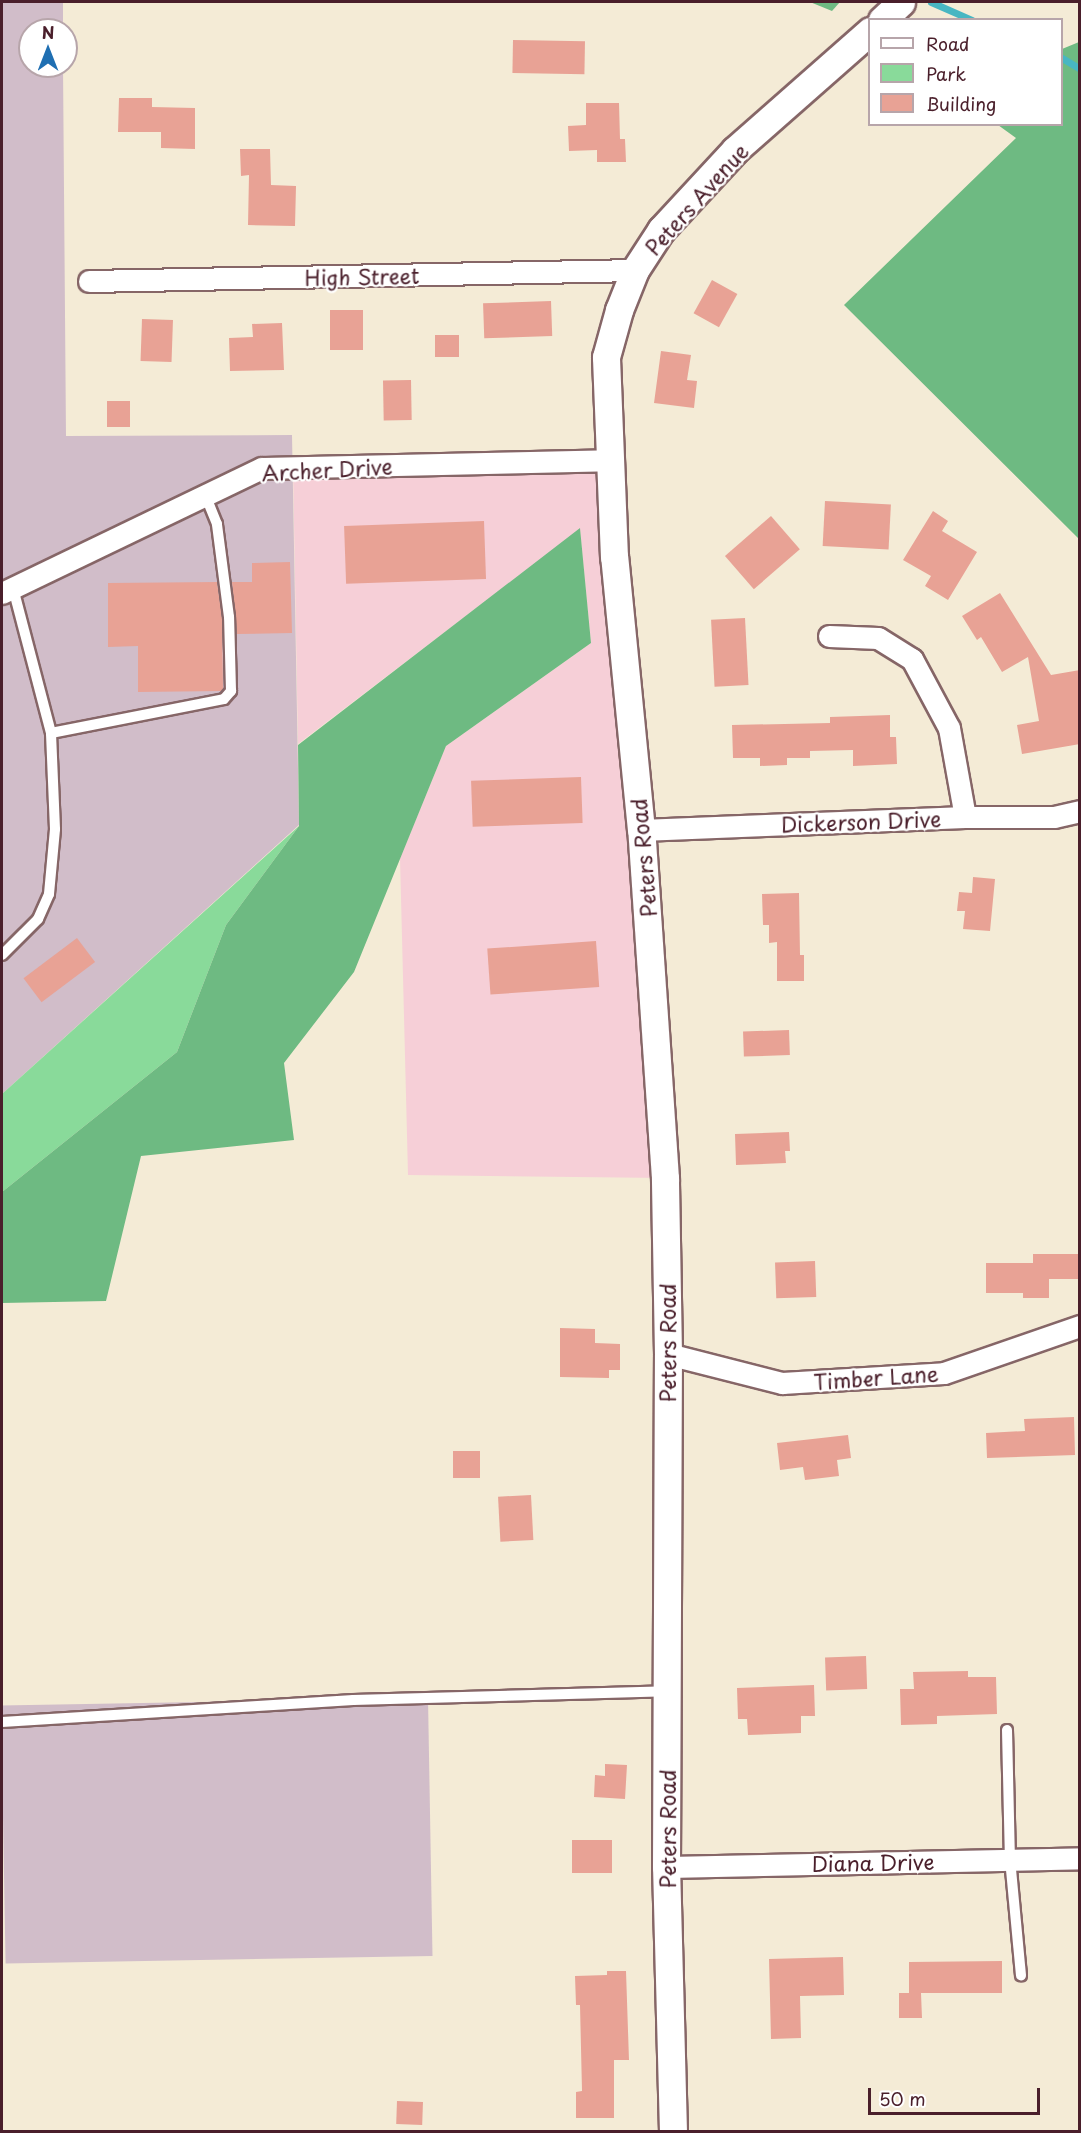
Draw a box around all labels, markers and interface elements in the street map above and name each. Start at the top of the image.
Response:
north arrow [18,18,78,78]
legend [868,18,1063,126]
text: N [42,20,54,44]
text: Road [926,30,970,57]
text: Park [926,60,966,87]
text: Building [926,90,996,117]
street label: Peters Avenue [640,138,752,260]
street label: High Street [304,262,420,290]
street label: Archer Drive [261,453,393,485]
street label: Peters Road [625,797,661,919]
street label: Dickerson Drive [781,806,941,836]
street label: Peters Road [654,1283,680,1403]
street label: Timber Lane [812,1360,940,1394]
street label: Peters Road [654,1769,680,1889]
street label: Diana Drive [812,1848,934,1876]
scale bar [871,2076,1044,2114]
text: 50 m [879,2085,926,2112]

